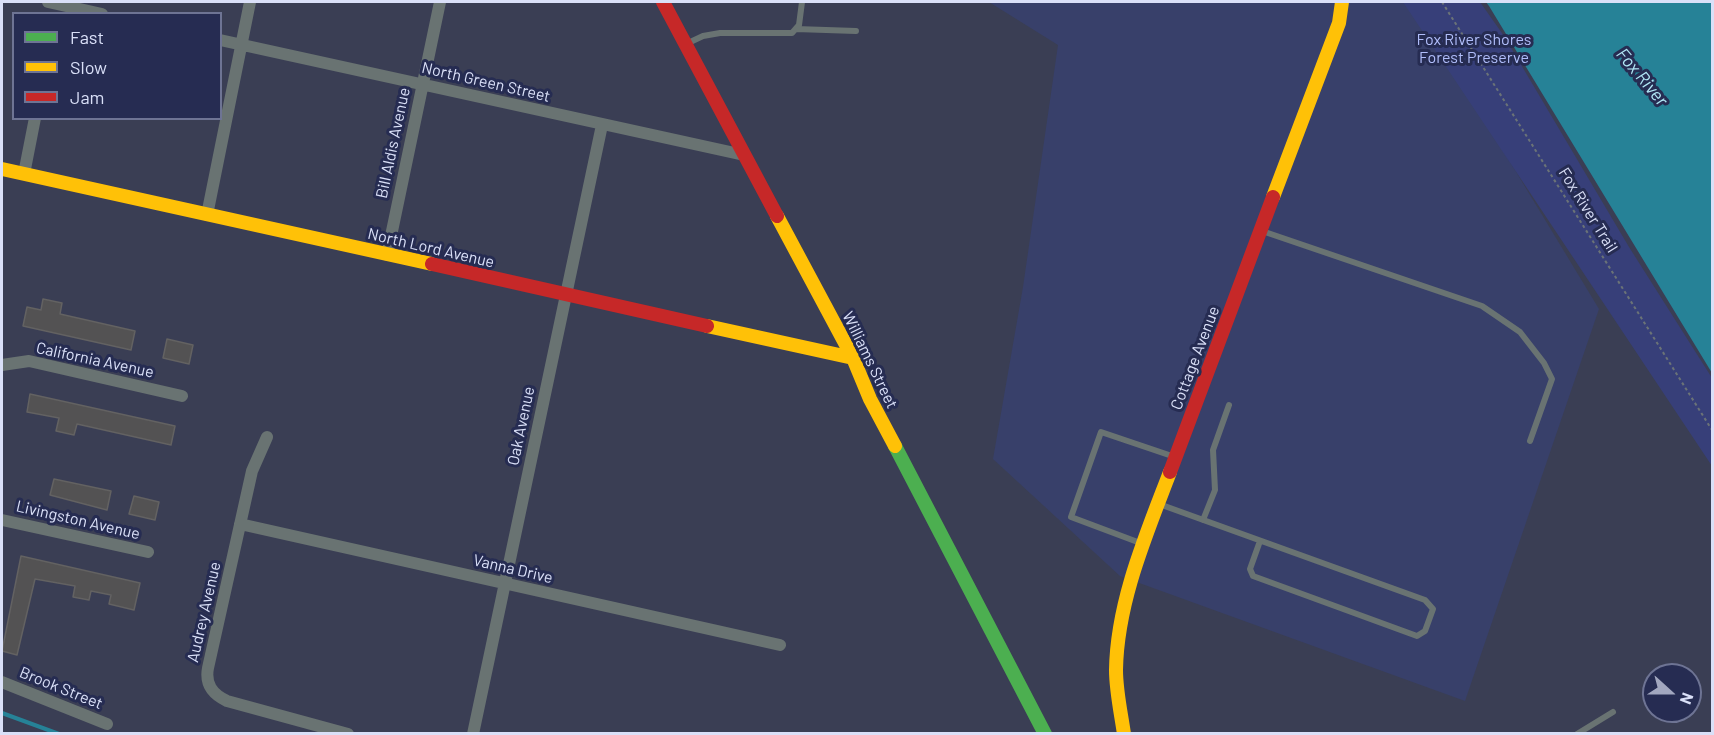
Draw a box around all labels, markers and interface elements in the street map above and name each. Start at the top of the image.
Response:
legend [12,12,222,120]
text: Fast [70,26,104,48]
park label: Fox River Shores Forest Preserve [1417,30,1531,68]
water label: Fox River [1612,44,1672,110]
text: Slow [70,56,107,78]
street label: North Green Street [420,58,552,106]
text: Jam [70,86,104,108]
street label: Bill Aldis Avenue [372,86,414,200]
street label: Fox River Trail [1554,164,1622,256]
street label: North Lord Avenue [366,224,496,272]
street label: Cottage Avenue [1166,304,1224,412]
street label: Williams Street [838,308,902,412]
street label: California Avenue [34,338,156,382]
street label: Oak Avenue [503,385,539,467]
street label: Livingston Avenue [14,496,142,544]
street label: Vanna Drive [471,551,555,587]
street label: Audrey Avenue [183,560,225,664]
street label: Brook Street [17,663,105,713]
north arrow [1642,663,1702,723]
text: N [1677,691,1698,707]

